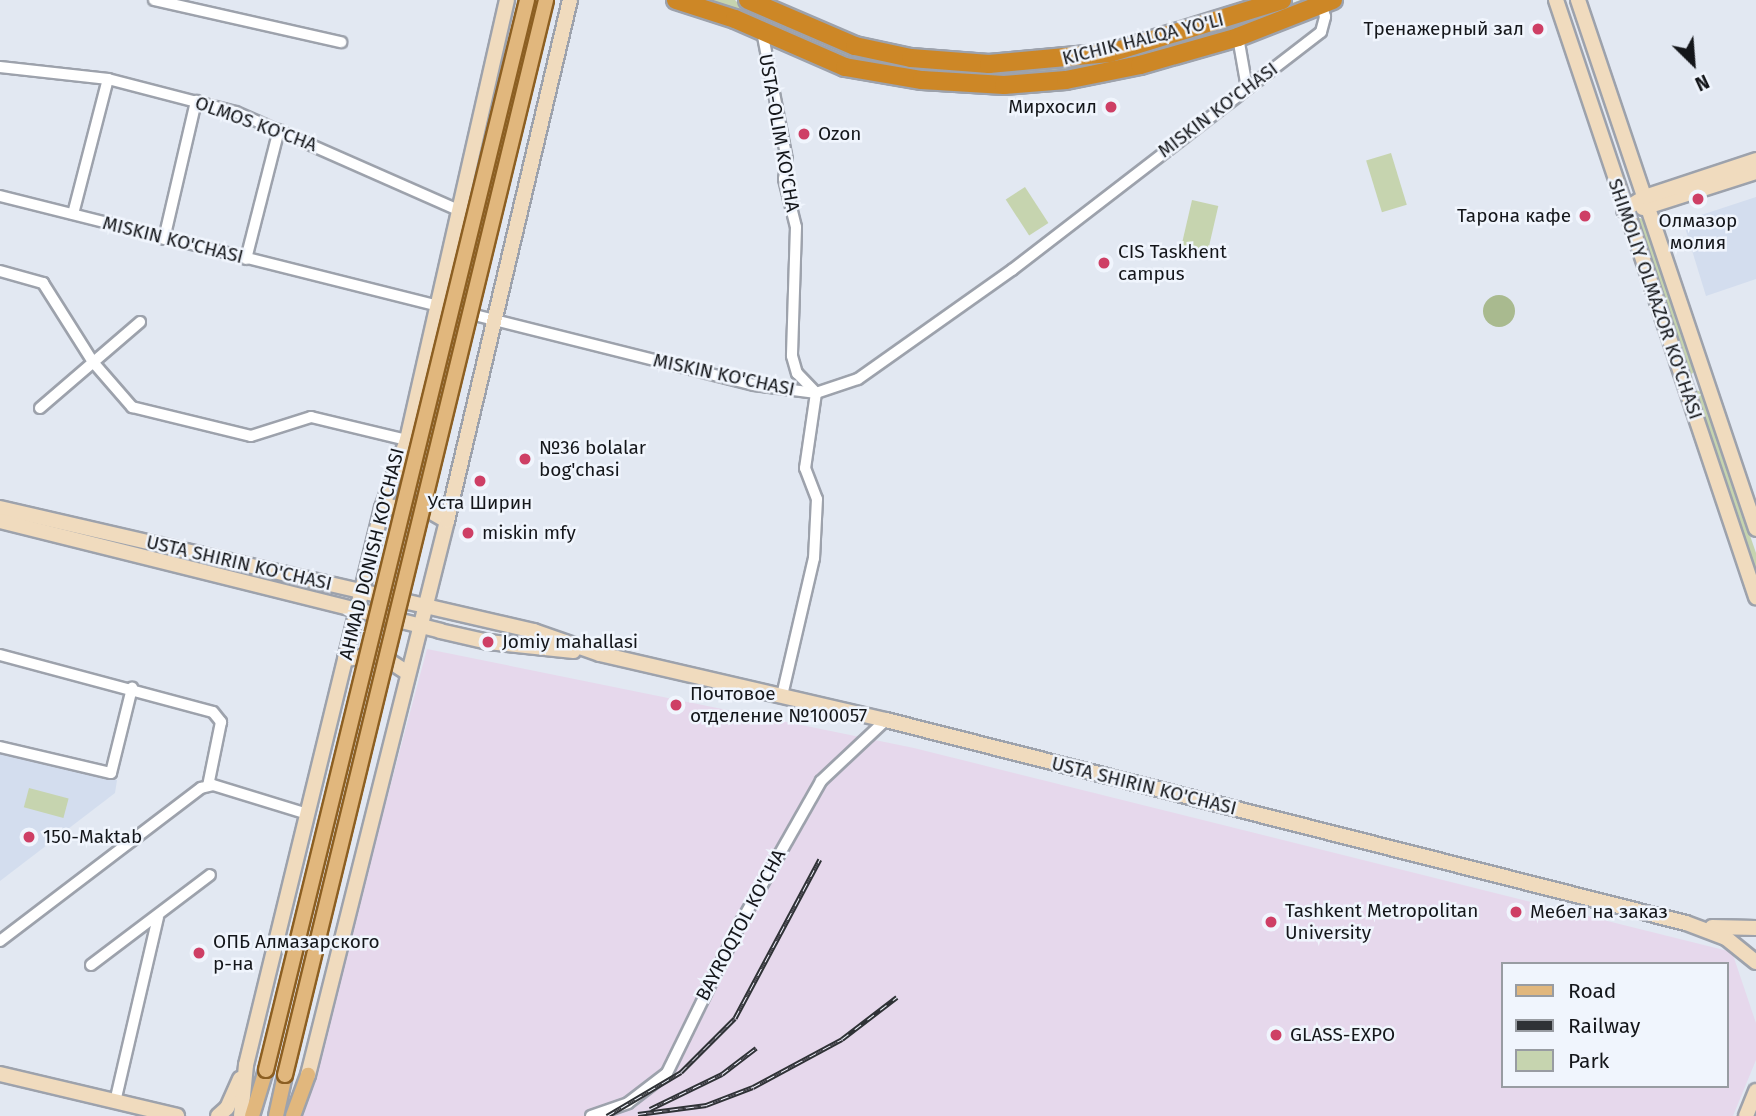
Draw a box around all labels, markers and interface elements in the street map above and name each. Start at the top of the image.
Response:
street label: KICHIK HALQA YO'LI [1060,8,1226,70]
place label: Тренажерный зал [1364,18,1524,40]
marker: Тренажерный зал [1530,21,1546,37]
north arrow [1658,28,1728,98]
street label: USTA-OLIM KO'CHA [754,52,804,214]
street label: MISKIN KO'CHASI [1154,58,1282,162]
text: N [1692,69,1713,96]
street label: OLMOS KO'CHA [192,91,320,157]
place label: Мирхосил [1008,96,1097,118]
marker: Мирхосил [1103,99,1119,115]
place label: Ozon [818,123,861,145]
marker: Ozon [796,126,812,142]
street label: SHIMOLIY OLMAZOR KO'CHASI [1603,176,1707,422]
marker: Олмазор молия [1690,191,1706,207]
place label: Тарона кафе [1457,205,1571,227]
marker: Тарона кафе [1577,208,1593,224]
place label: Олмазор молия [1659,210,1737,254]
street label: MISKIN KO'CHASI [100,211,246,269]
place label: CIS Taskhent campus [1118,241,1227,285]
marker: CIS Taskhent campus [1096,255,1112,271]
street label: MISKIN KO'CHASI [651,349,797,401]
place label: №36 bolalar bog'chasi [539,437,646,481]
street label: AHMAD DONISH KO'CHASI [335,446,409,662]
marker: №36 bolalar bog'chasi [517,451,533,467]
marker: Уста Ширин [472,473,488,489]
place label: Уста Ширин [428,492,532,514]
place label: miskin mfy [482,522,576,544]
marker: miskin mfy [460,525,476,541]
street label: USTA SHIRIN KO'CHASI [144,531,334,595]
place label: Jomiy mahallasi [502,631,638,653]
marker: Jomiy mahallasi [480,634,496,650]
place label: Почтовое отделение №100057 [690,683,867,727]
marker: Почтовое отделение №100057 [668,697,684,713]
street label: USTA SHIRIN KO'CHASI [1049,752,1239,820]
place label: 150-Maktab [43,826,142,848]
marker: 150-Maktab [21,829,37,845]
street label: BAYROQTOL KO'CHA [691,845,791,1005]
place label: Tashkent Metropolitan University [1285,900,1478,944]
place label: Мебел на заказ [1530,901,1668,923]
marker: Мебел на заказ [1508,904,1524,920]
marker: Tashkent Metropolitan University [1263,914,1279,930]
place label: ОПБ Алмазарского р-на [213,931,379,975]
marker: ОПБ Алмазарского р-на [191,945,207,961]
legend [1500,962,1728,1088]
text: Road [1568,978,1616,1004]
text: Railway [1568,1013,1640,1039]
place label: GLASS-EXPO [1290,1024,1395,1046]
marker: GLASS-EXPO [1268,1027,1284,1043]
text: Park [1568,1048,1609,1074]

